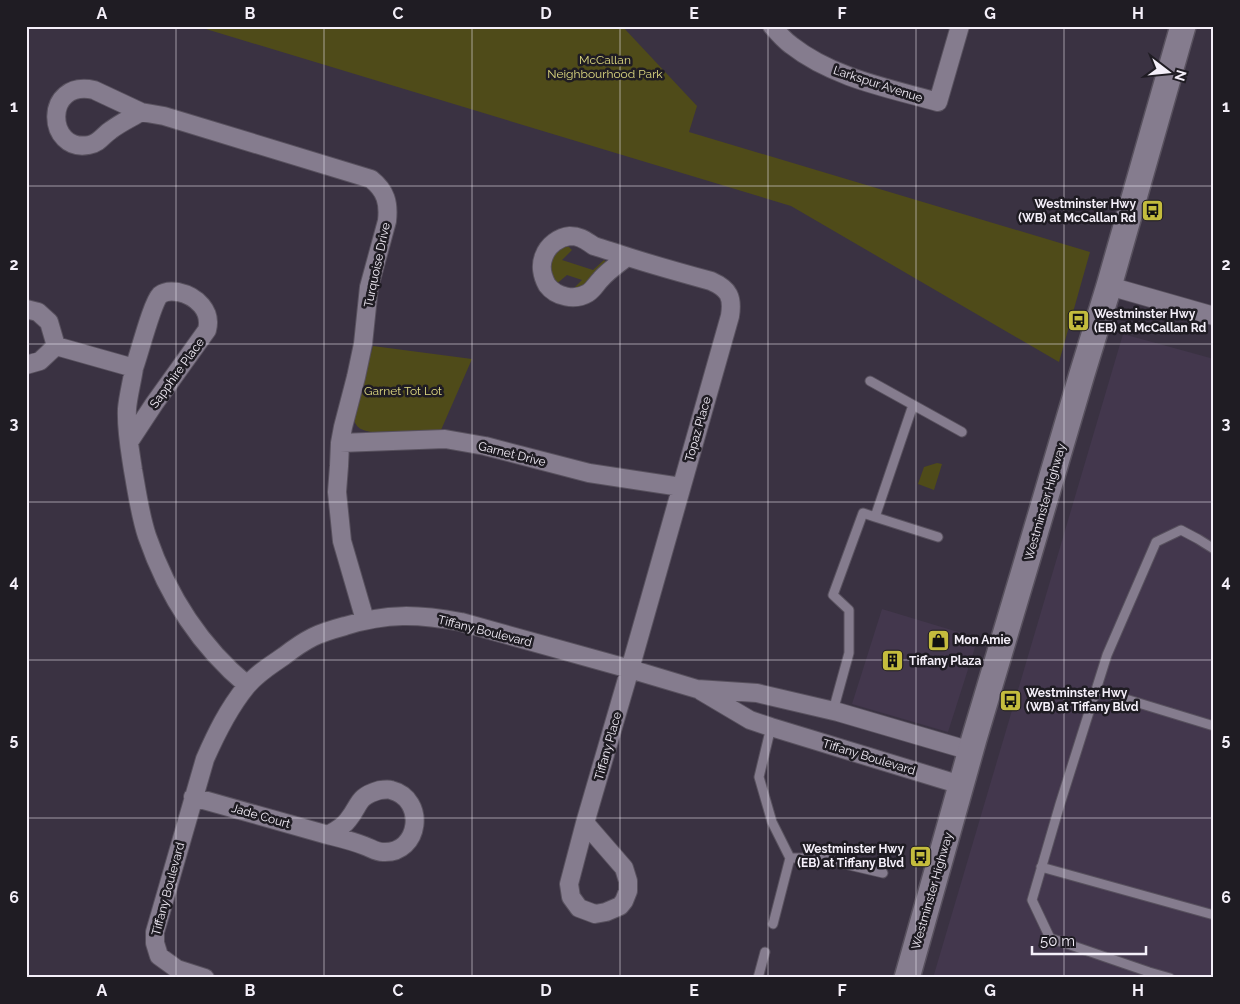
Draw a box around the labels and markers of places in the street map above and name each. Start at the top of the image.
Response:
place label: Westminster Hwy (WB) at McCallan Rd [1018,197,1136,225]
bus stop icon: Westminster Hwy (WB) at McCallan Rd [1140,199,1164,223]
place label: Westminster Hwy (EB) at McCallan Rd [1094,307,1206,335]
bus stop icon: Westminster Hwy (EB) at McCallan Rd [1066,309,1090,333]
shop icon: Mon Amie [926,628,950,652]
place label: Mon Amie [954,633,1011,647]
building icon: Tiffany Plaza [881,649,905,673]
place label: Tiffany Plaza [909,654,981,668]
place label: Westminster Hwy (WB) at Tiffany Blvd [1026,686,1139,714]
bus stop icon: Westminster Hwy (WB) at Tiffany Blvd [998,688,1022,712]
place label: Westminster Hwy (EB) at Tiffany Blvd [797,842,904,870]
bus stop icon: Westminster Hwy (EB) at Tiffany Blvd [908,844,932,868]

